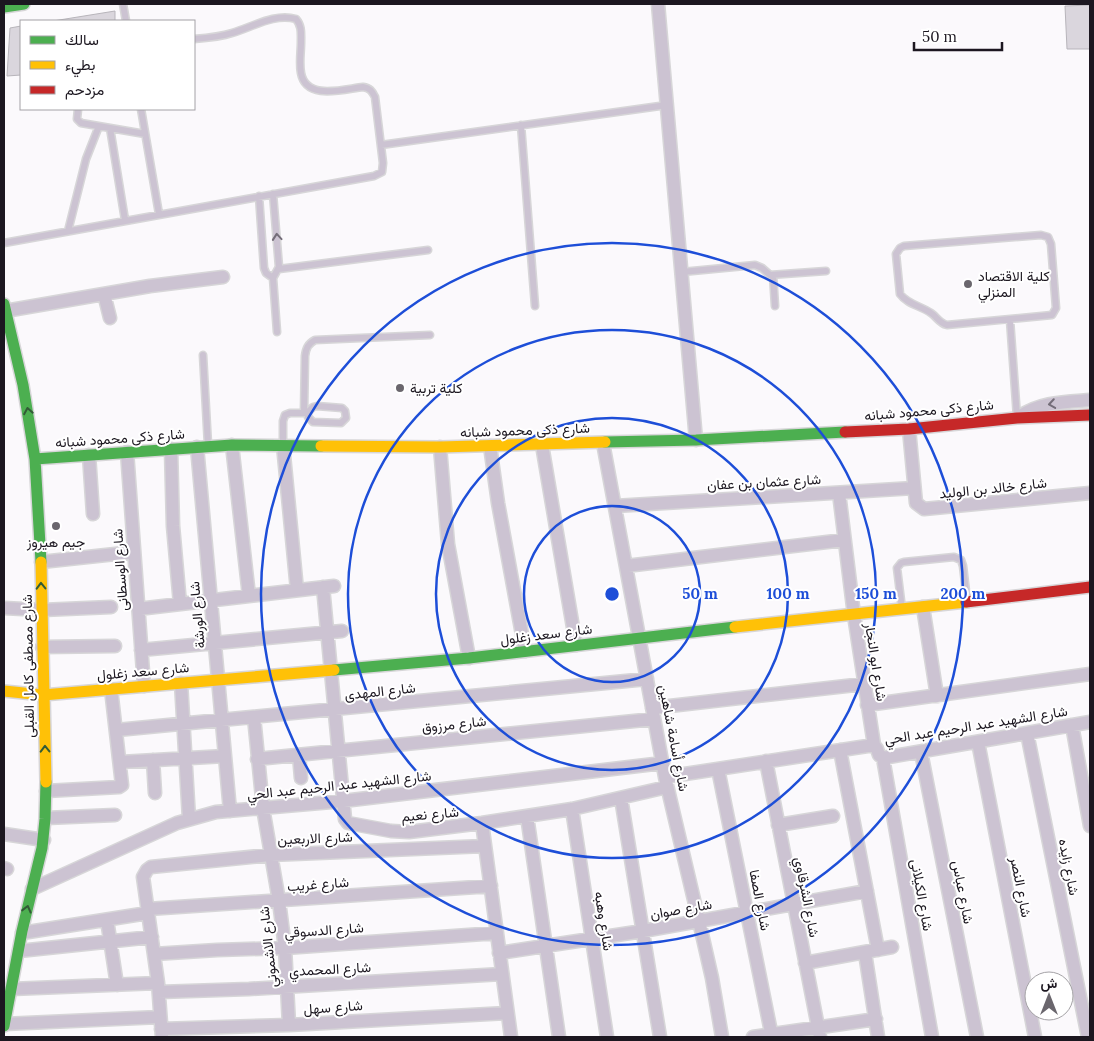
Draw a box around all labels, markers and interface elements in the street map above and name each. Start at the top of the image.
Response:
legend [20,20,195,110]
scale bar [914,20,1002,52]
text: 50 m [922,27,957,46]
text: سالك [65,30,99,49]
text: بطيء [65,55,95,78]
text: مزدحم [65,80,104,100]
one-way arrow [271,233,282,241]
place label: كلية الاقتصاد المنزلي [978,267,1050,304]
marker: كلية الاقتصاد المنزلي [962,278,974,290]
place label: كلية تربية [410,379,463,397]
marker: كلية تربية [394,382,406,394]
street label: شارع ذكى محمود شبانه [864,395,995,427]
one-way arrow [1048,398,1056,408]
one-way arrow [23,407,33,416]
street label: شارع ذكى محمود شبانه [460,419,590,443]
street label: شارع ذكى محمود شبانه [55,424,186,454]
street label: شارع عثمان بن عفان [706,470,822,496]
street label: شارع خالد بن الوليد [938,473,1048,505]
marker: جيم هيروز [50,520,62,532]
street label: شارع الوسطانى [108,528,134,612]
place label: جيم هيروز [26,533,85,551]
street label: شارع الورشة [185,580,211,649]
one-way arrow [36,582,46,590]
text: 50 m [682,584,718,603]
text: 100 m [767,584,810,603]
text: 150 m [855,584,897,603]
text: 200 m [941,584,986,603]
centre of rings [603,585,621,603]
street label: شارع مصطفى كامل القبلى [18,594,40,738]
street label: شارع سعد زغلول [499,619,593,651]
street label: شارع ابو النجار [859,621,891,703]
street label: شارع سعد زغلول [96,658,190,686]
street label: شارع المهدى [344,678,417,706]
street label: شارع أسامة شاهين [653,683,693,793]
street label: شارع الشهيد عبد الرحيم عبد الحي [883,702,1069,751]
street label: شارع مرزوق [421,712,487,738]
one-way arrow [40,745,50,752]
street label: شارع الشهيد عبد الرحيم عبد الحي [246,766,432,807]
street label: شارع نعيم [400,803,460,827]
street label: شارع الاربعين [277,828,353,850]
street label: شارع زايده [1053,837,1083,897]
street label: شارع النصر [1004,854,1036,919]
street label: شارع الشرقاوي [787,855,824,939]
street label: شارع الكيلانى [905,858,937,933]
street label: شارع عباس [946,859,978,926]
street label: شارع الصفا [743,868,775,932]
street label: شارع غريب [286,873,350,897]
street label: شارع وهبه [588,890,618,952]
street label: شارع صوان [649,895,714,925]
one-way arrow [21,905,32,914]
street label: شارع الاشموني [255,905,284,988]
street label: شارع الدسوقي [284,918,364,945]
street label: شارع المحمدي [289,958,372,983]
north arrow [1024,971,1074,1021]
text: ش [1041,974,1058,992]
street label: شارع سهل [303,996,363,1020]

